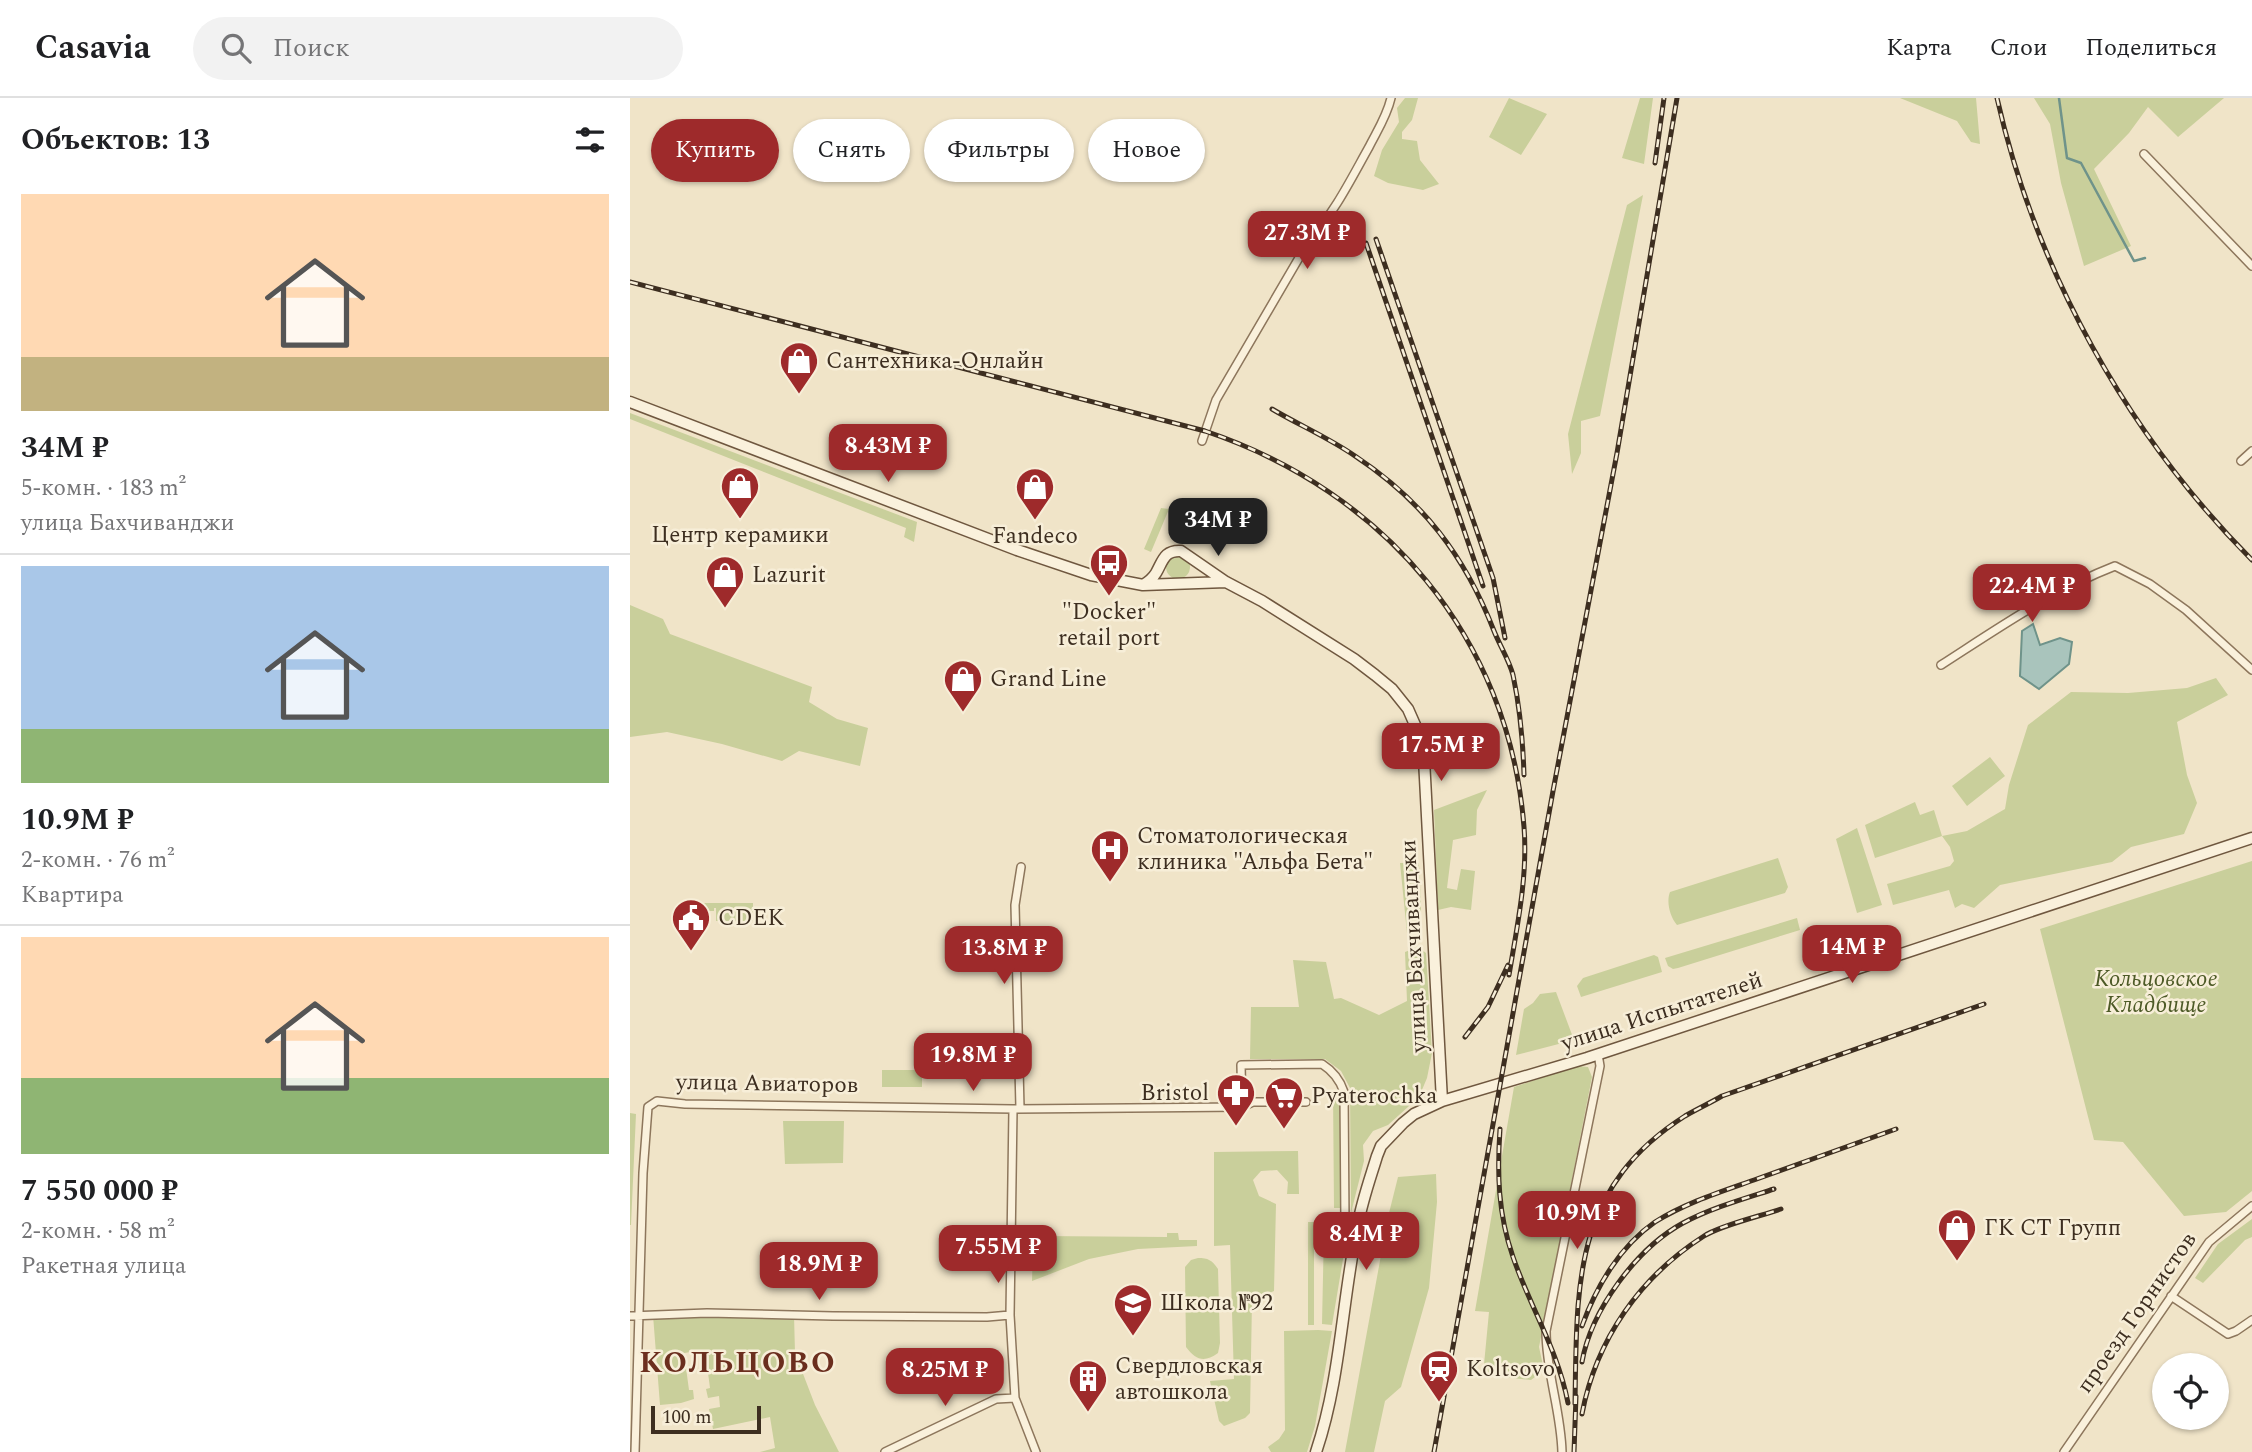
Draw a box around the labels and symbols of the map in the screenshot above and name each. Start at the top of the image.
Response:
pin: 27.3M ₽ [1242,212,1372,271]
shop icon: Сантехника-Онлайн [778,340,820,395]
place label: Сантехника-Онлайн [826,344,1044,379]
pin: 8.43M ₽ [823,424,953,484]
shop icon: Центр керамики [719,465,761,520]
shop icon: Fandeco [1014,466,1056,521]
pin: 34M ₽ [1169,498,1267,558]
place label: Центр керамики [651,518,829,553]
place label: Fandeco [992,519,1078,554]
bus stop icon: "Docker" retail port [1088,542,1130,597]
shop icon: Lazurit [704,554,746,609]
place label: Lazurit [752,558,826,593]
pin: 22.4M ₽ [1967,564,2097,624]
place label: "Docker" retail port [1058,595,1160,656]
shop icon: Grand Line [942,658,984,713]
place label: Grand Line [990,662,1107,697]
pin: 17.5M ₽ [1376,724,1506,783]
place label: Стоматологическая клиника "Альфа Бета" [1137,819,1373,880]
hospital icon: Стоматологическая клиника "Альфа Бета" [1089,828,1131,883]
street label: улица Бахчиванджи [1391,839,1437,1054]
public building icon: CDEK [670,897,712,952]
place label: CDEK [718,901,785,936]
pin: 13.8M ₽ [939,926,1069,986]
pin: 14M ₽ [1803,926,1901,985]
park label: Кольцовское Кладбище [2094,962,2218,1023]
street label: улица Испытателей [1556,963,1767,1061]
pin: 19.8M ₽ [908,1034,1038,1093]
street label: улица Авиаторов [675,1065,858,1103]
pharmacy icon: Bristol [1215,1072,1257,1127]
supermarket icon: Pyaterochka [1263,1075,1305,1130]
place label: Bristol [1141,1076,1209,1111]
place label: Pyaterochka [1311,1079,1438,1114]
pin: 10.9M ₽ [1512,1192,1642,1251]
shop icon: ГК СТ Групп [1936,1207,1978,1262]
place label: ГК СТ Групп [1984,1211,2121,1246]
pin: 8.4M ₽ [1309,1212,1423,1272]
street label: проезд Горнистов [2068,1225,2206,1401]
pin: 7.55M ₽ [933,1226,1063,1285]
pin: 18.9M ₽ [754,1242,884,1302]
school or university icon: Школа №92 [1112,1282,1154,1337]
place label: Школа №92 [1160,1286,1273,1321]
district label: КОЛЬЦОВО [639,1340,837,1386]
pin: 8.25M ₽ [880,1348,1010,1408]
station icon: Koltsovo [1418,1348,1460,1403]
place label: Свердловская автошкола [1115,1349,1263,1410]
place label: Koltsovo [1466,1352,1555,1387]
building icon: Свердловская автошкола [1067,1358,1109,1413]
scale bar [651,1403,761,1435]

